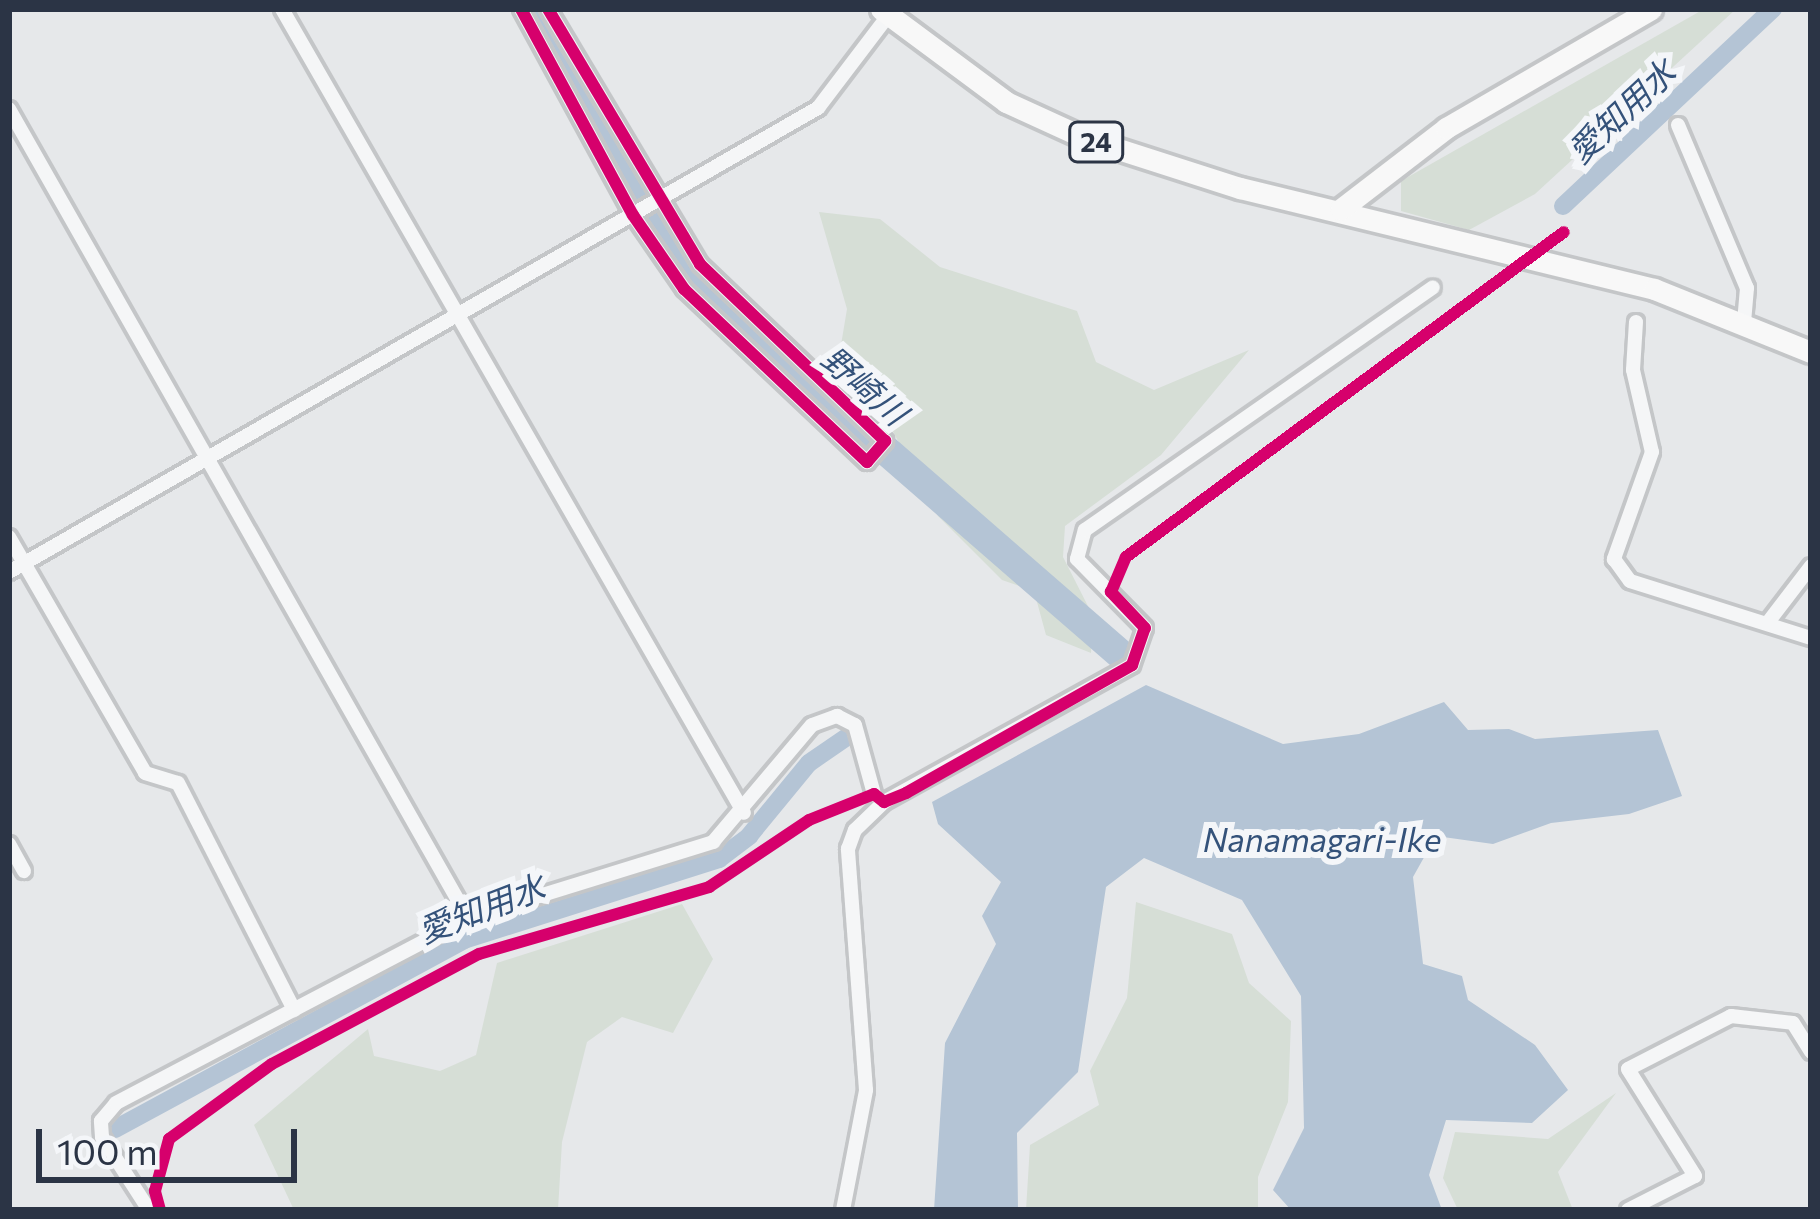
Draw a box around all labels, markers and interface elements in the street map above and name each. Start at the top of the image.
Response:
water label: 愛知用水 [1559,52,1683,170]
road number: 24 [1066,121,1126,163]
water label: 野崎川 [815,338,915,432]
water label: Nanamagari-Ike [1203,819,1441,859]
water label: 愛知用水 [412,866,550,950]
scale bar [42,1105,303,1179]
text: 100 m [57,1128,158,1172]

